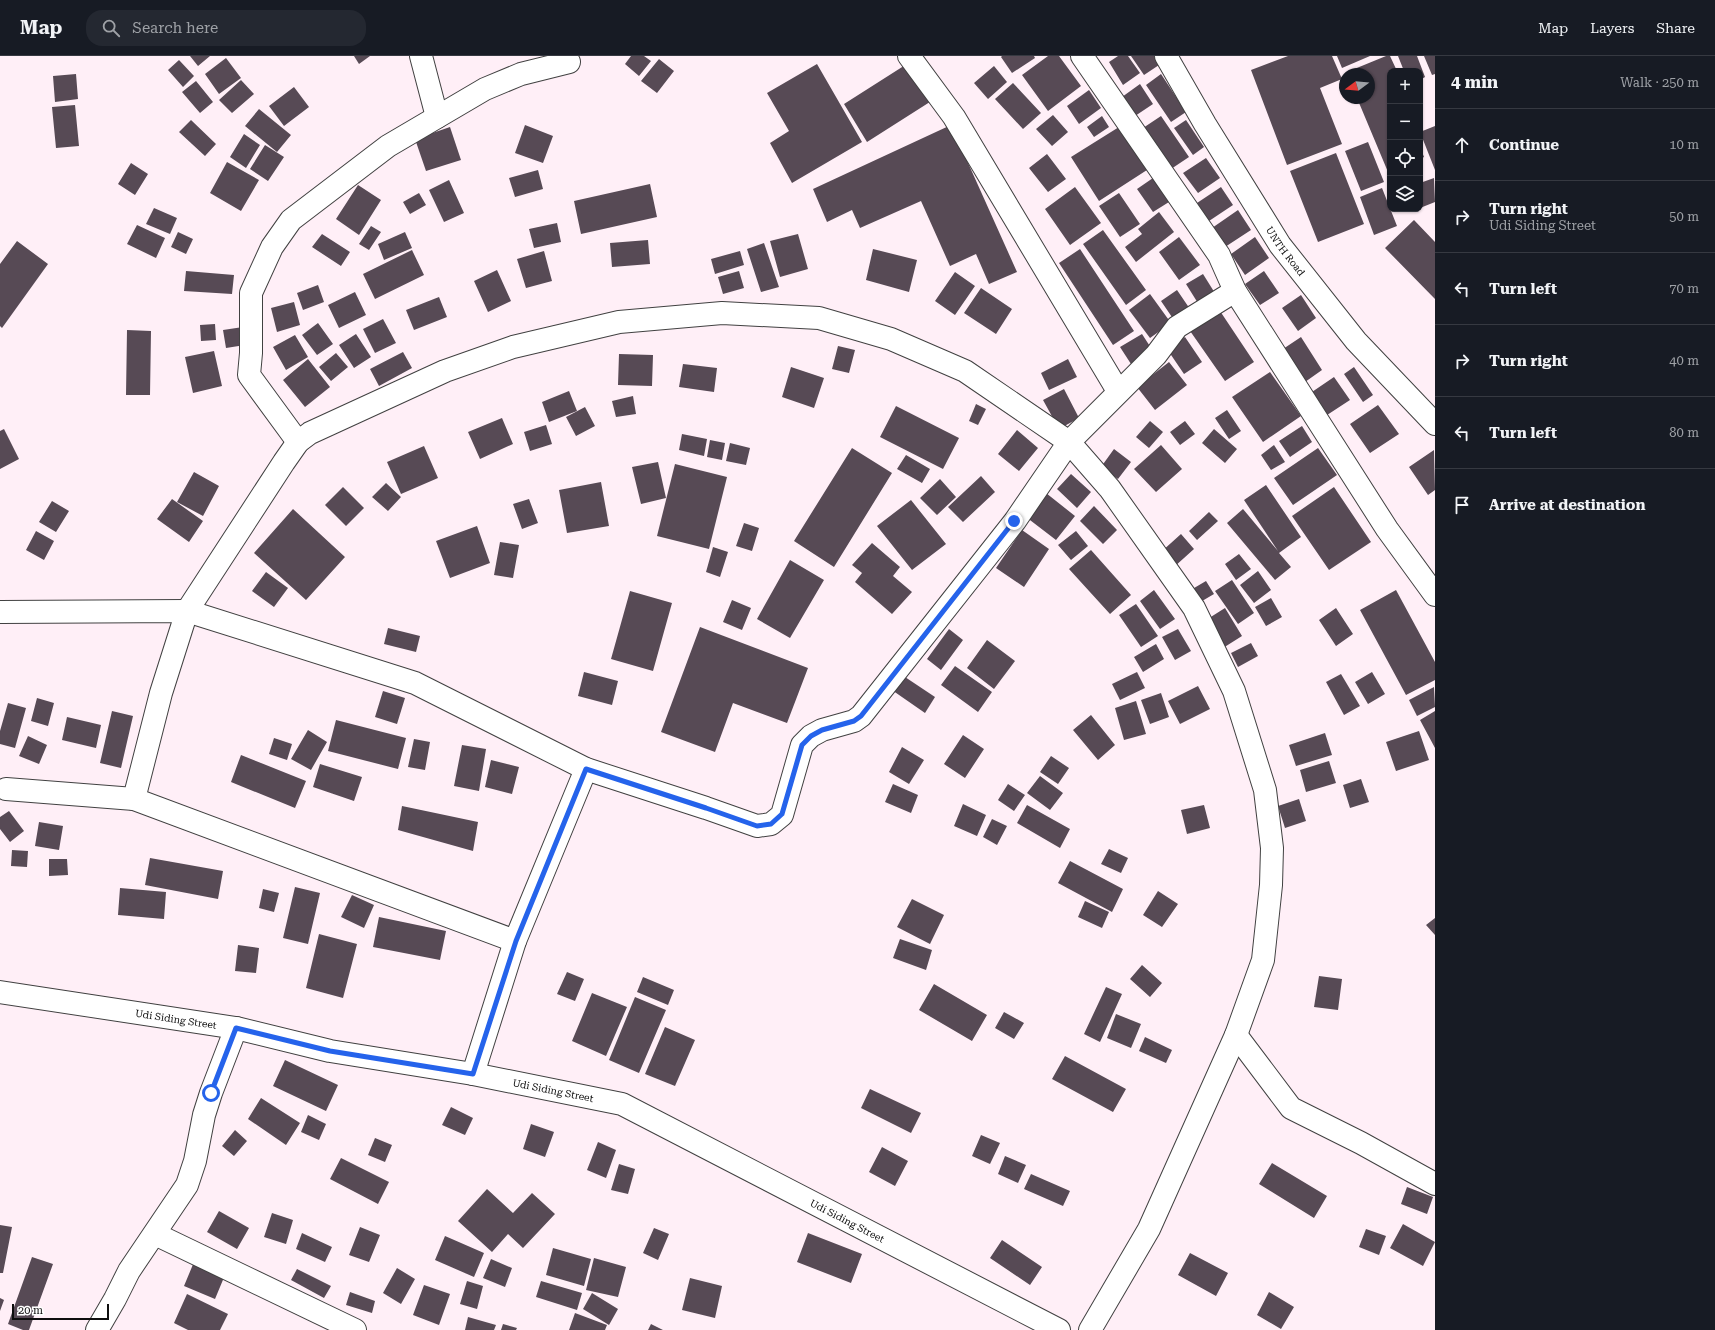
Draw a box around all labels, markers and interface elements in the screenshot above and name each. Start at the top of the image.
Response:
search box [86,10,366,46]
text: Map [20,16,62,39]
icon: search [100,17,122,39]
text: Search here [132,19,218,37]
text: Map [1538,20,1568,36]
text: Layers [1590,20,1634,36]
text: Share [1656,20,1695,36]
north arrow [1339,68,1375,104]
map controls [1387,68,1423,212]
button: + [1387,68,1423,104]
text: 4 min [1451,72,1498,92]
text: Walk · 250 m [1620,75,1699,90]
button: − [1387,104,1423,140]
icon: ahead [1451,134,1473,156]
text: Continue [1489,136,1559,154]
text: 10 m [1669,137,1699,152]
button: locate [1387,140,1423,176]
button: layers [1387,176,1423,212]
text: Turn right [1489,200,1568,218]
icon: right [1451,206,1473,228]
text: 50 m [1669,209,1699,224]
text: Udi Siding Street [1489,218,1596,233]
street label: UNTH Road [1264,224,1308,278]
icon: left [1451,278,1473,300]
text: Turn left [1489,280,1557,298]
text: 70 m [1669,281,1699,296]
icon: right [1451,350,1473,372]
text: Turn right [1489,352,1568,370]
text: 40 m [1669,353,1699,368]
icon: left [1451,422,1473,444]
text: Turn left [1489,424,1557,442]
text: 80 m [1669,425,1699,440]
icon: arrive [1451,494,1473,516]
text: Arrive at destination [1489,496,1645,514]
route end [1005,512,1023,530]
street label: Udi Siding Street [134,1007,218,1031]
street label: Udi Siding Street [512,1077,595,1104]
route start [202,1084,220,1102]
street label: Udi Siding Street [808,1197,887,1244]
scale bar [12,1302,109,1321]
text: 20 m [18,1304,43,1317]

